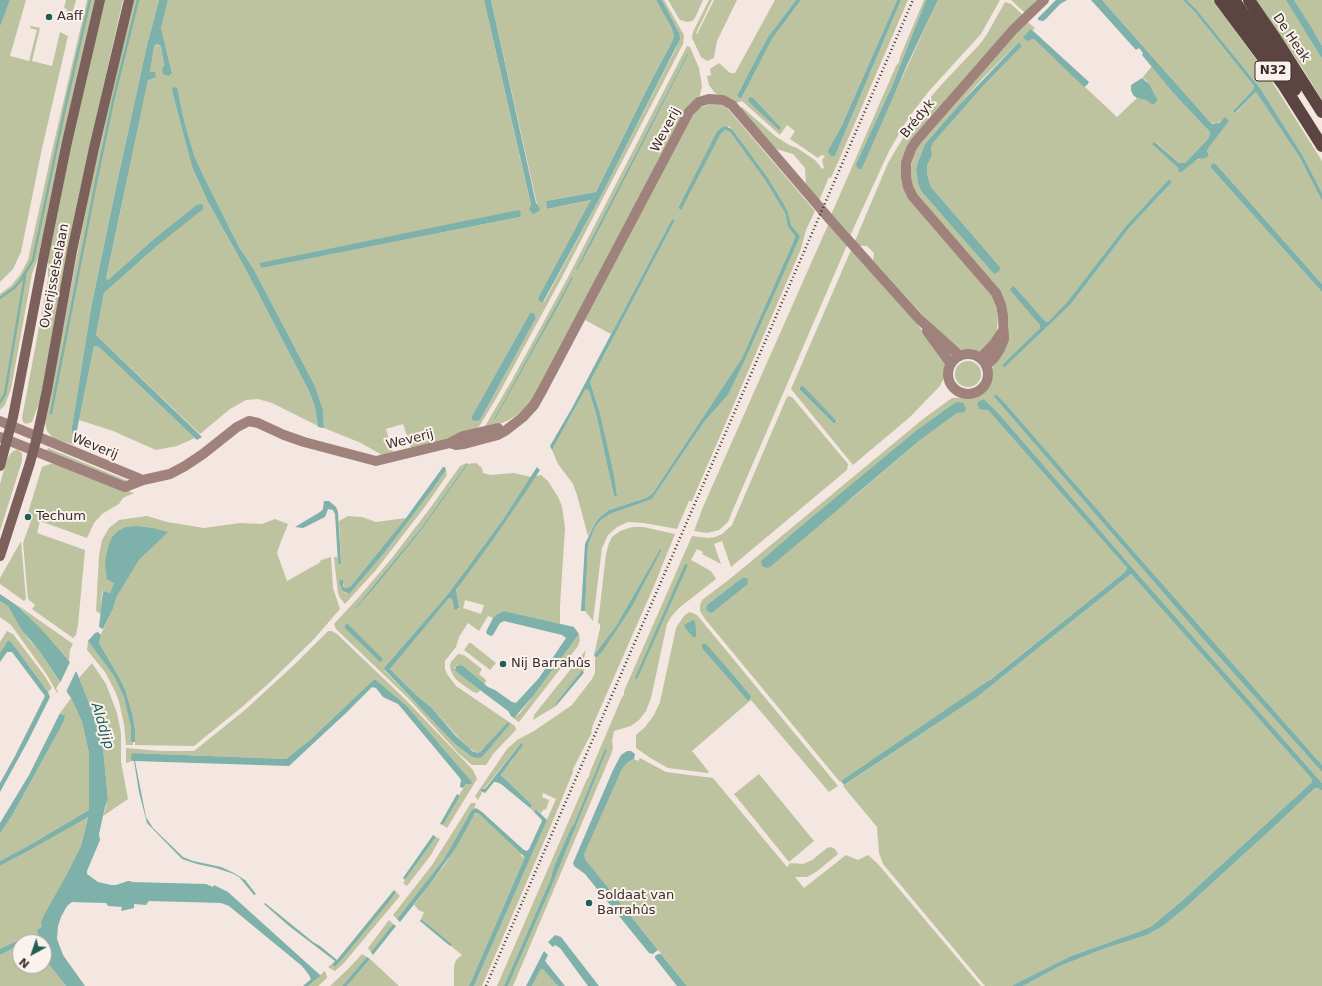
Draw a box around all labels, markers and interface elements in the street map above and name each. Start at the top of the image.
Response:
place label: Aaff [57,9,83,25]
street label: De Heak [1269,11,1313,65]
marker: Aaff [44,12,54,22]
road number: N32 [1255,61,1291,81]
street label: Brédyk [898,96,938,142]
street label: Weverij [648,105,684,155]
street label: Overijsselselaan [37,222,73,330]
street label: Weverij [385,427,435,453]
street label: Weverij [70,431,120,463]
place label: Techum [36,509,86,525]
marker: Techum [23,512,33,522]
place label: Nij Barrahûs [511,656,591,672]
marker: Nij Barrahûs [498,659,508,669]
water label: Alddjip [87,701,117,751]
place label: Soldaat van Barrahûs [597,888,674,919]
marker: Soldaat van Barrahûs [584,898,594,908]
north arrow [12,934,52,974]
text: N [17,955,32,971]

